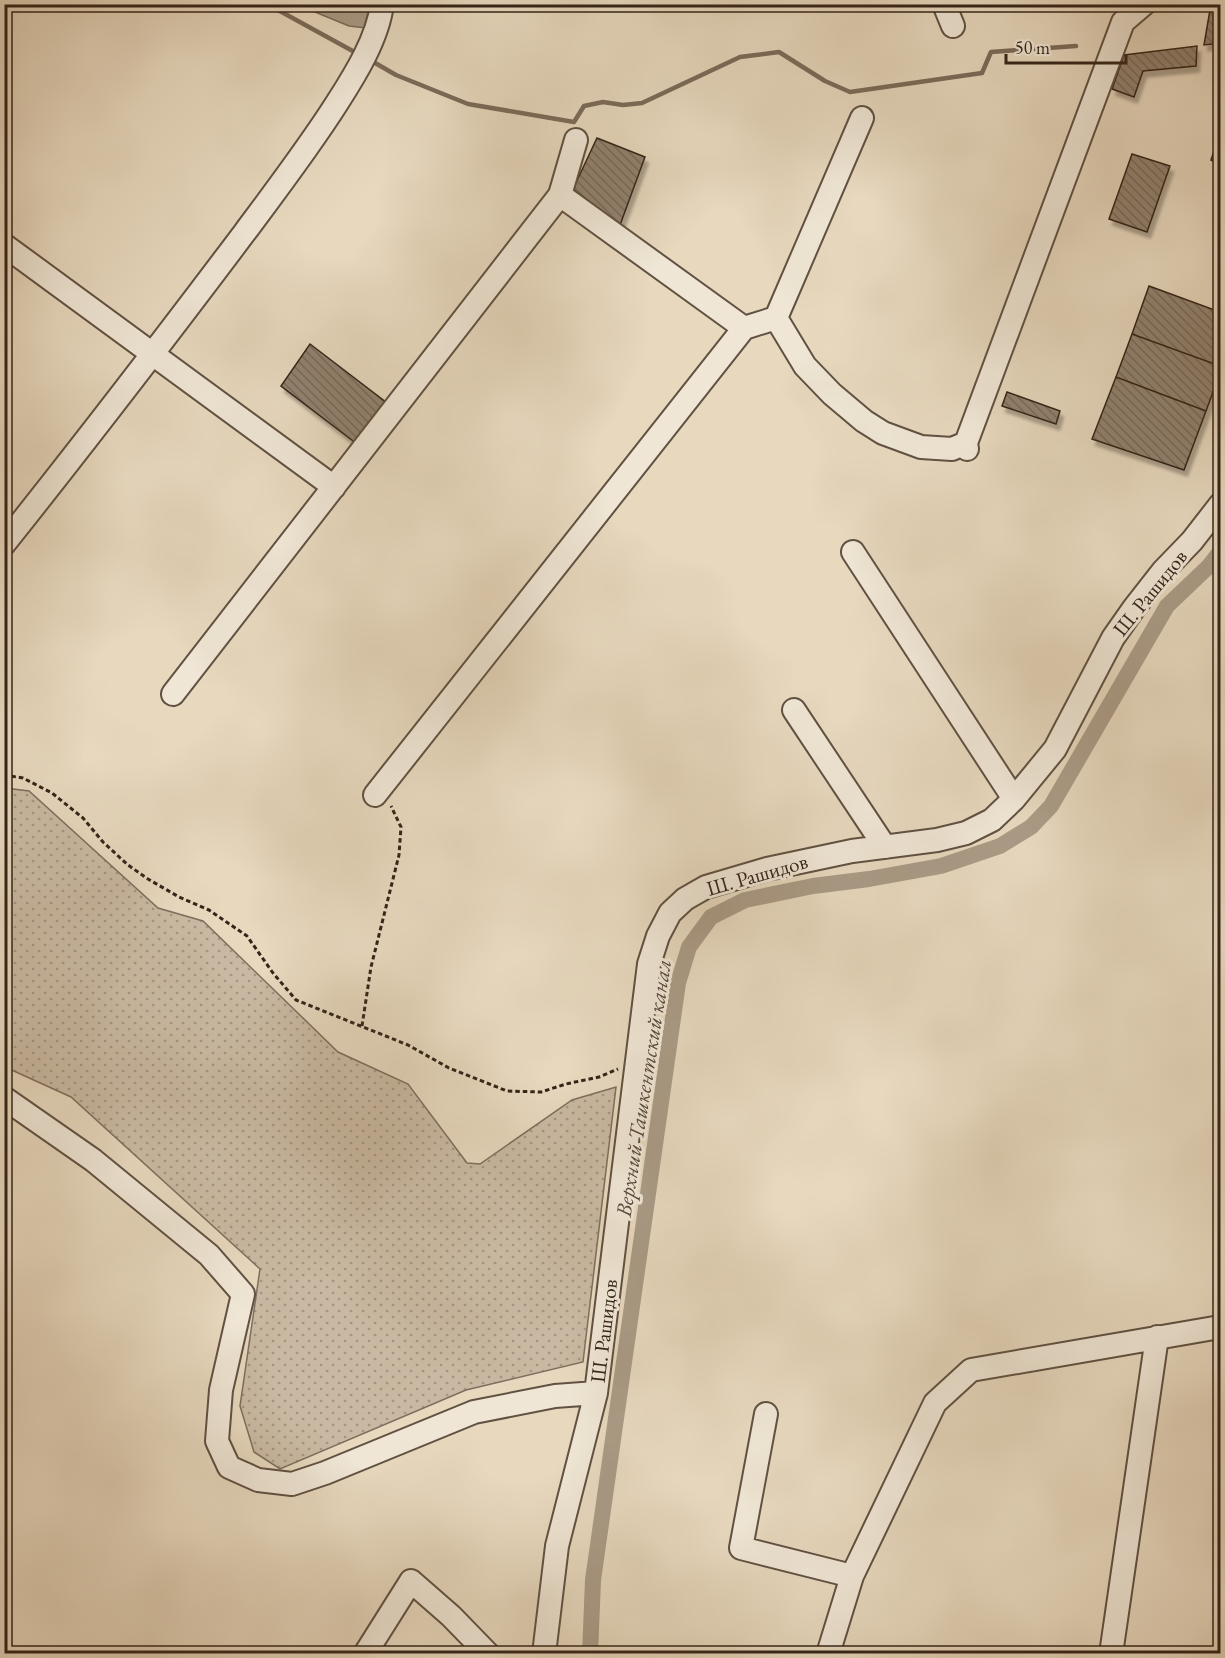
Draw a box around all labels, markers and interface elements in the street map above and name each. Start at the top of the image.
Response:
scale bar [1006,27,1126,65]
text: 50 m [1015,36,1050,59]
street label: Ш. Рашидов [1106,544,1193,642]
street label: Ш. Рашидов [703,847,811,902]
water label: Верхний Ташкентский канал [609,957,678,1220]
street label: Ш. Рашидов [584,1278,623,1384]

